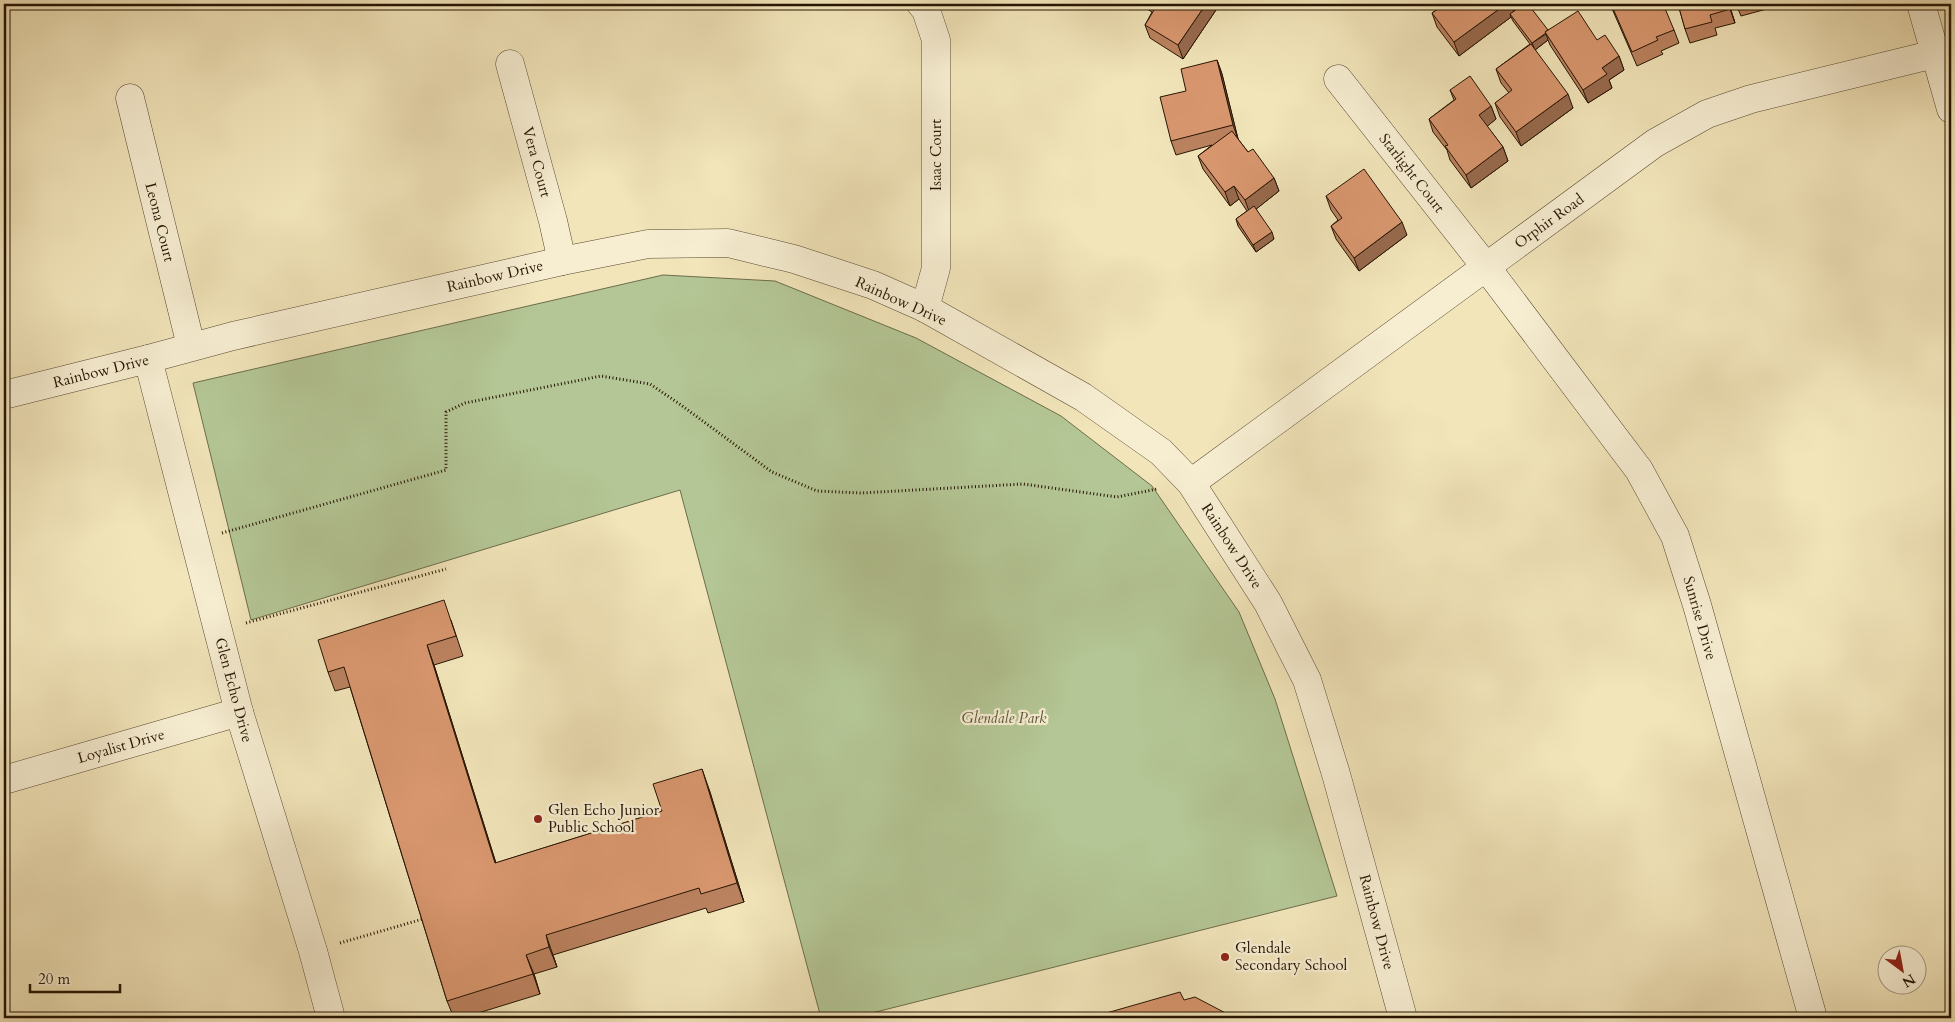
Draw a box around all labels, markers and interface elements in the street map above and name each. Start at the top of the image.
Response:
street label: Isaac Court [926,119,946,191]
street label: Vera Court [518,125,556,200]
street label: Starlight Court [1375,129,1449,217]
street label: Leona Court [140,180,180,264]
street label: Orphir Road [1510,189,1588,253]
street label: Rainbow Drive [445,255,545,297]
street label: Rainbow Drive [852,272,950,330]
street label: Rainbow Drive [51,349,151,393]
street label: Rainbow Drive [1197,499,1267,593]
street label: Sunrise Drive [1679,574,1722,662]
street label: Glen Echo Drive [210,635,258,745]
park label: Glendale Park [961,708,1047,728]
street label: Loyalist Drive [75,724,167,768]
place label: Glen Echo Junior Public School [548,800,660,837]
marker: Glen Echo Junior Public School [532,813,544,825]
street label: Rainbow Drive [1355,872,1399,972]
place label: Glendale Secondary School [1235,938,1347,975]
north arrow [1878,944,1928,994]
marker: Glendale Secondary School [1219,951,1231,963]
scale bar [30,962,120,994]
text: 20 m [38,969,70,989]
text: N [1898,969,1919,992]

